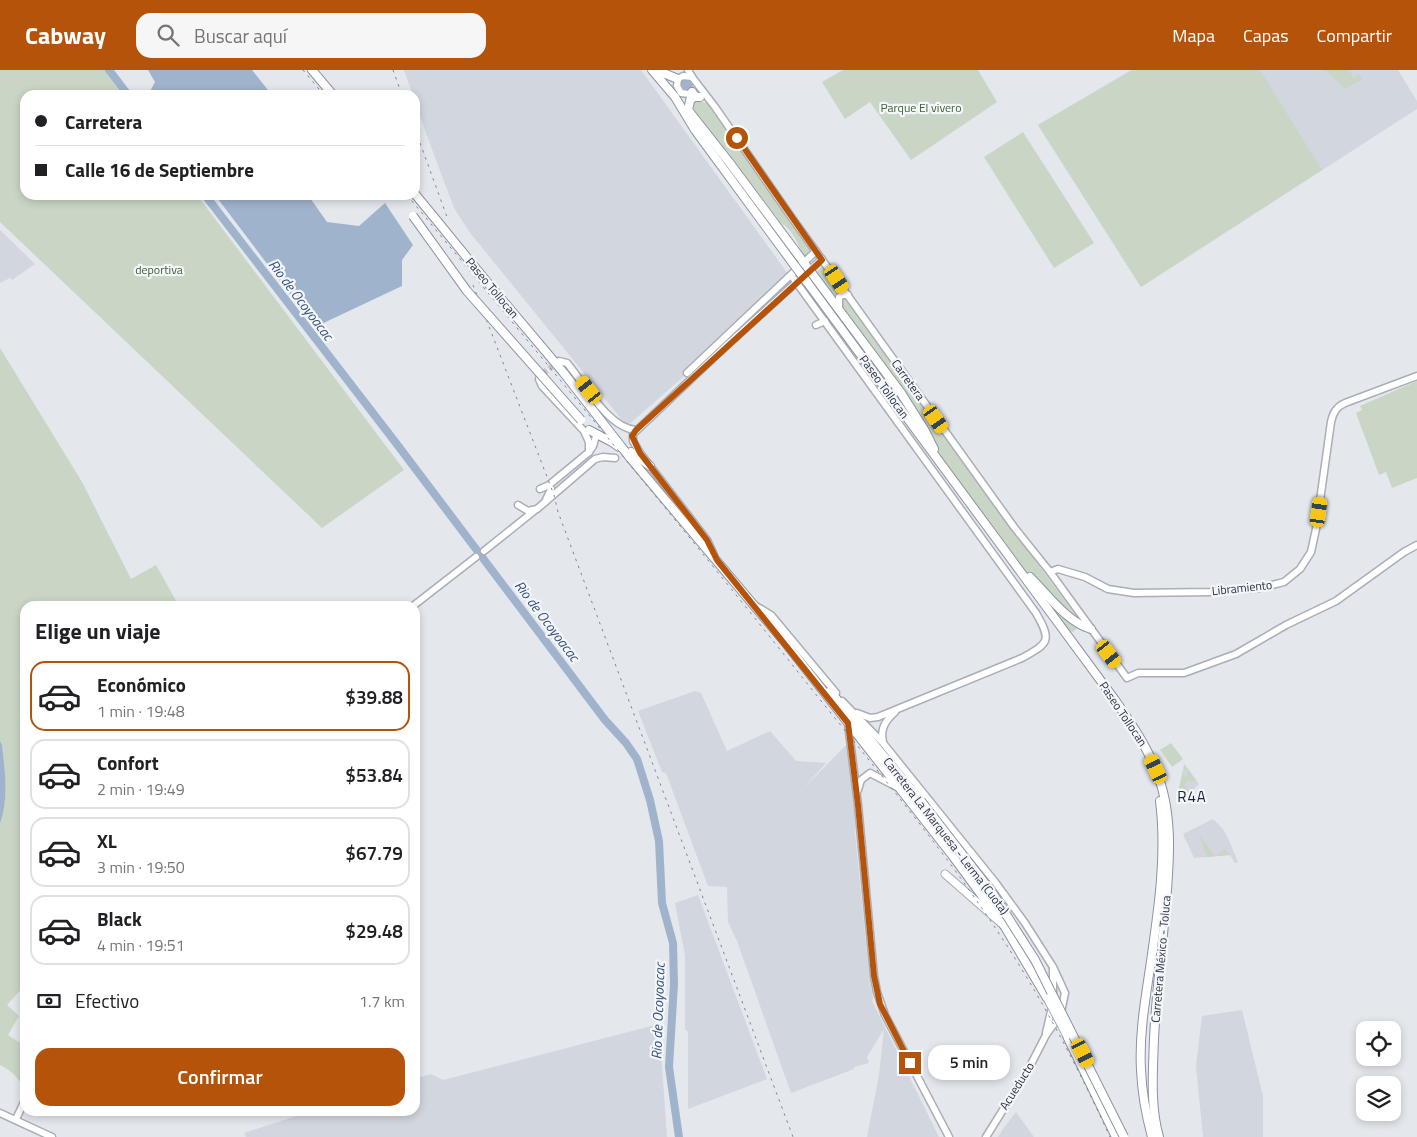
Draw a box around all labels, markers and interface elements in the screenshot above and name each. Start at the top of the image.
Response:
search box [136,13,486,58]
text: Cabway [25,17,106,53]
icon: search [154,21,182,49]
text: Buscar aquí [194,21,287,50]
text: Mapa [1172,22,1215,49]
text: Capas [1243,22,1289,49]
text: Compartir [1317,22,1392,49]
park label: Parque El vivero [881,98,962,117]
text: Carretera [65,107,142,136]
route start [726,127,748,149]
text: Calle 16 de Septiembre [65,155,254,184]
street label: Paseo Tollocan [461,253,524,322]
water label: Rio de Ocoyoacac [264,255,340,346]
park label: deportiva [135,260,183,279]
car [822,262,851,296]
street label: Paseo Tollocan [855,351,914,423]
street label: Carretera [887,355,930,404]
car [573,374,604,406]
car [921,402,950,436]
car [1309,496,1328,528]
street label: Libramiento [1211,575,1273,600]
water label: Rio de Ocoyoacac [510,576,586,667]
text: Elige un viaje [35,614,161,648]
car [1093,638,1124,670]
text: Económico [97,670,186,699]
icon: car [37,674,82,719]
street label: Paseo Tollocan [1095,677,1152,750]
text: $39.88 [345,682,403,711]
text: 1 min · 19:48 [97,699,185,723]
text: Confort [97,748,159,777]
icon: car [37,752,82,797]
car [1142,752,1169,786]
street label: Carretera La Marquesa - Lerma (Cuota) [879,753,1014,918]
text: $53.84 [345,760,403,789]
text: 2 min · 19:49 [97,777,185,801]
district label: R4A [1177,785,1207,808]
text: XL [97,826,117,855]
icon: car [37,830,82,875]
text: $67.79 [345,838,403,867]
text: 3 min · 19:50 [97,855,185,879]
street label: Carretera México - Toluca [1145,894,1176,1023]
text: Black [97,904,142,933]
icon: car [37,908,82,953]
text: $29.48 [345,916,403,945]
text: 4 min · 19:51 [97,933,185,957]
water label: Rio de Ocoyoacac [645,961,670,1060]
text: Efectivo [75,986,139,1015]
icon: cash [35,987,63,1015]
text: 1.7 km [359,989,405,1013]
map controls [1356,1021,1401,1121]
button: locate [1356,1021,1401,1066]
car [1069,1036,1096,1070]
callout: 5 min [928,1046,1010,1080]
button: Confirmar [35,1048,405,1106]
text: 5 min [950,1050,988,1074]
route end [899,1052,921,1074]
street label: Acueducto [994,1058,1039,1113]
button: layers [1356,1076,1401,1121]

